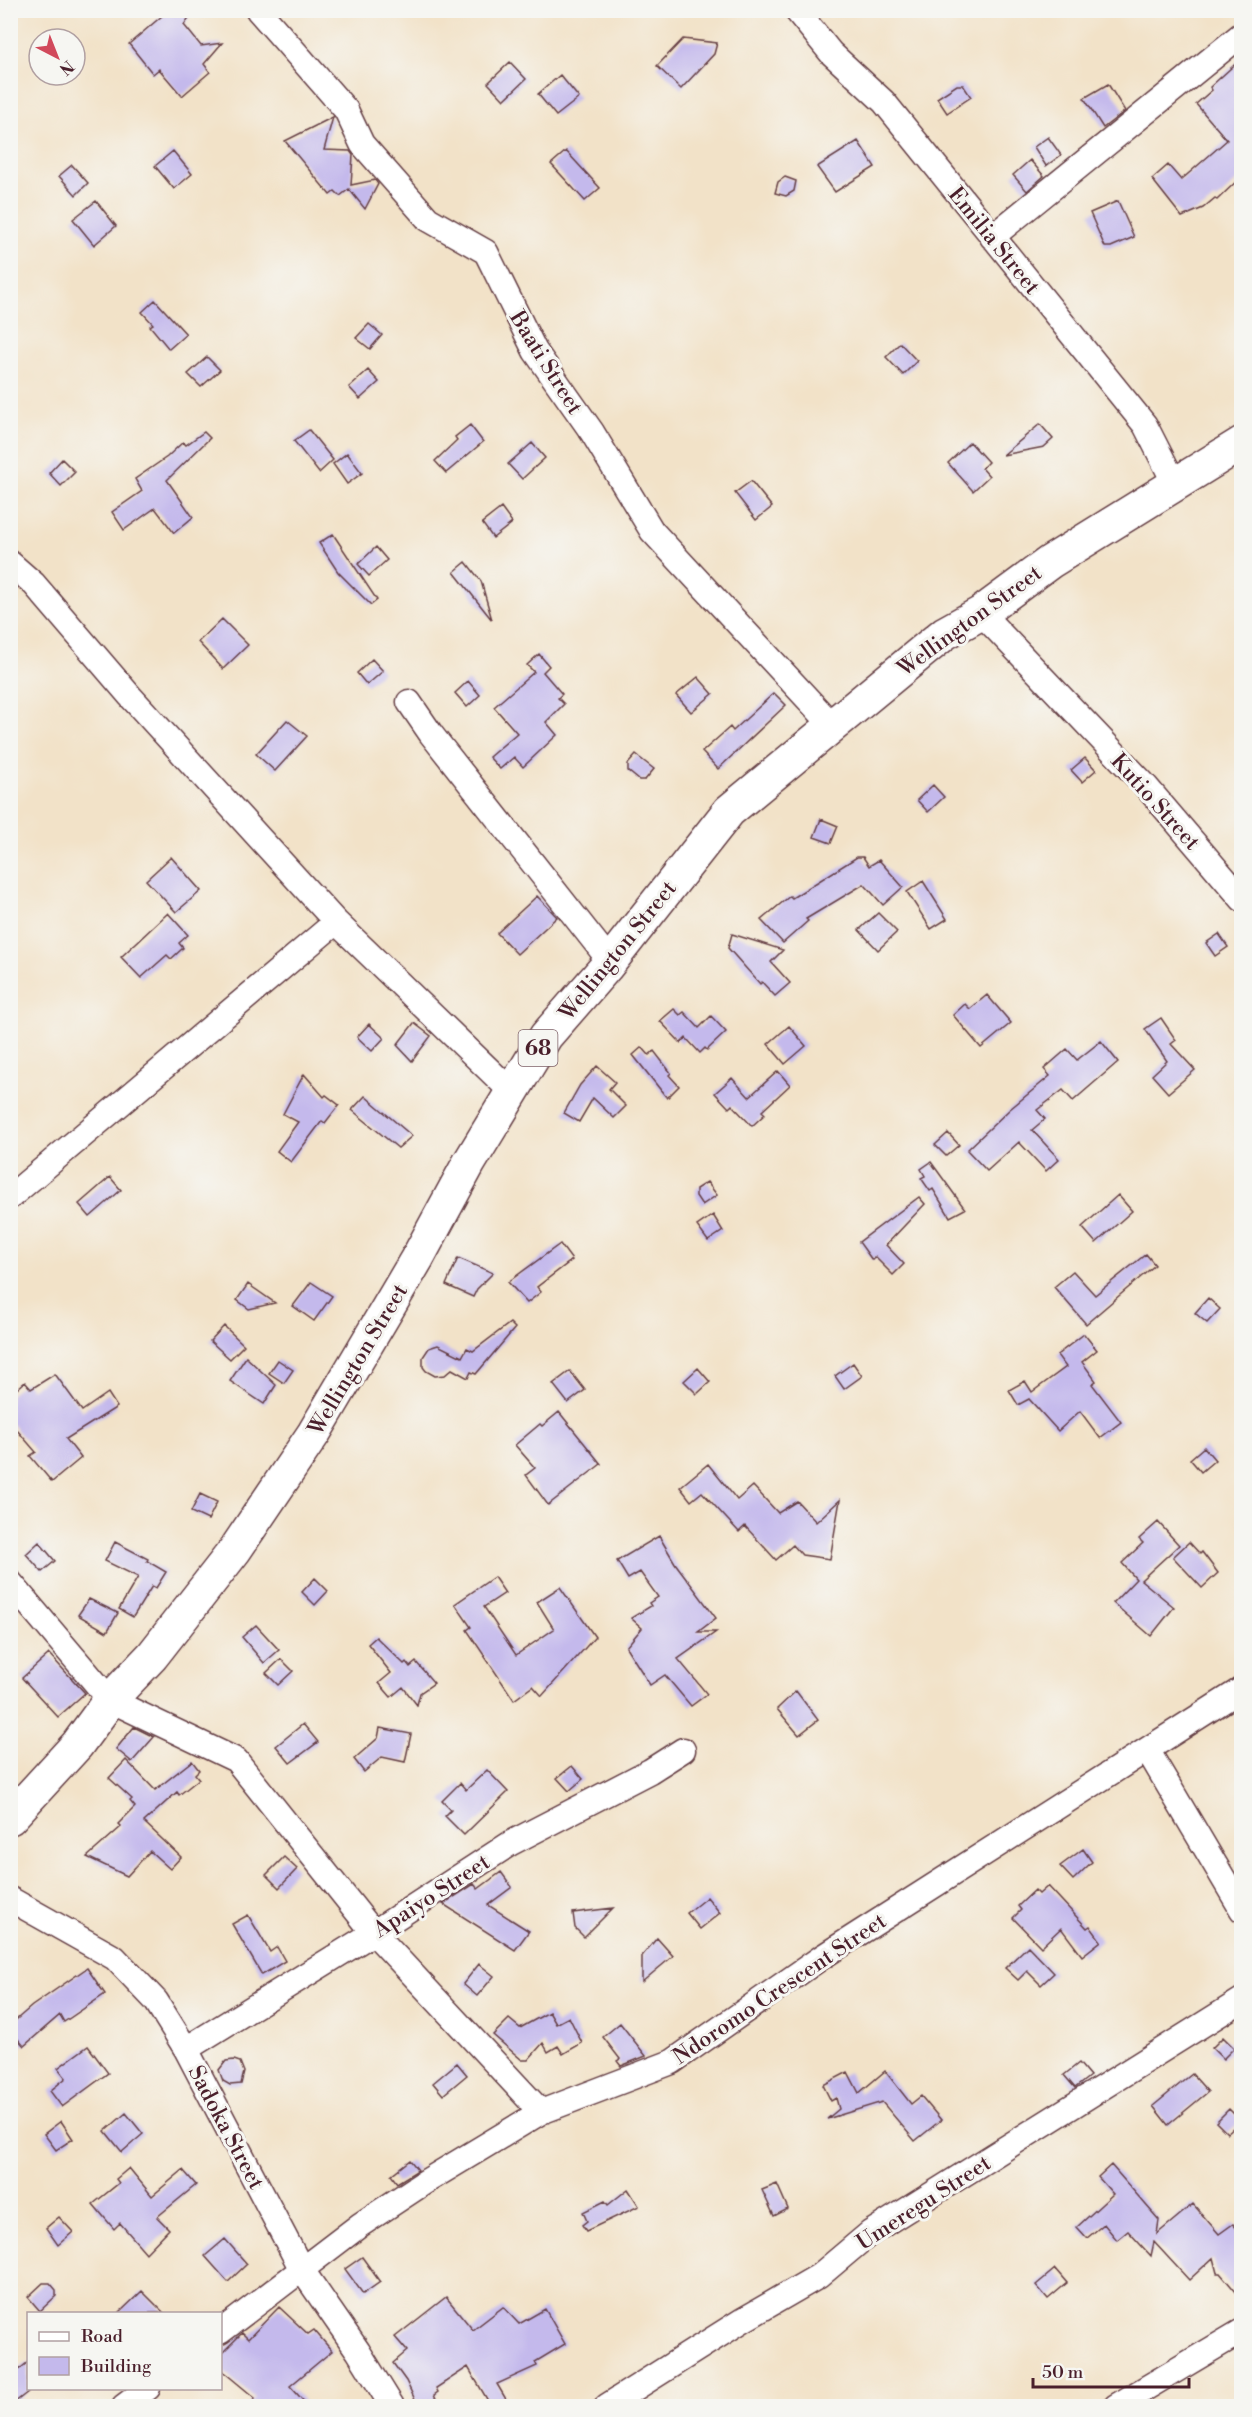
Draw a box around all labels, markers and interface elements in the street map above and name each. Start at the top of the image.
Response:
north arrow [27,27,87,87]
text: N [55,56,78,79]
street label: Emilia Street [942,182,1046,300]
street label: Baati Street [503,305,588,420]
street label: Wellington Street [892,560,1047,683]
street label: Kutio Street [1104,748,1205,856]
street label: Wellington Street [553,876,683,1027]
road number: 68 [518,1030,558,1066]
street label: Wellington Street [302,1279,414,1441]
street label: Apaiyo Street [368,1849,495,1944]
street label: Ndoromo Crescent Street [668,1908,892,2071]
street label: Sadoka Street [182,2061,270,2194]
street label: Umeregu Street [852,2150,996,2257]
legend [27,2312,222,2390]
text: Road [81,2325,124,2348]
scale bar [1033,2351,1189,2389]
text: Building [80,2355,152,2378]
text: 50 m [1042,2361,1084,2384]

